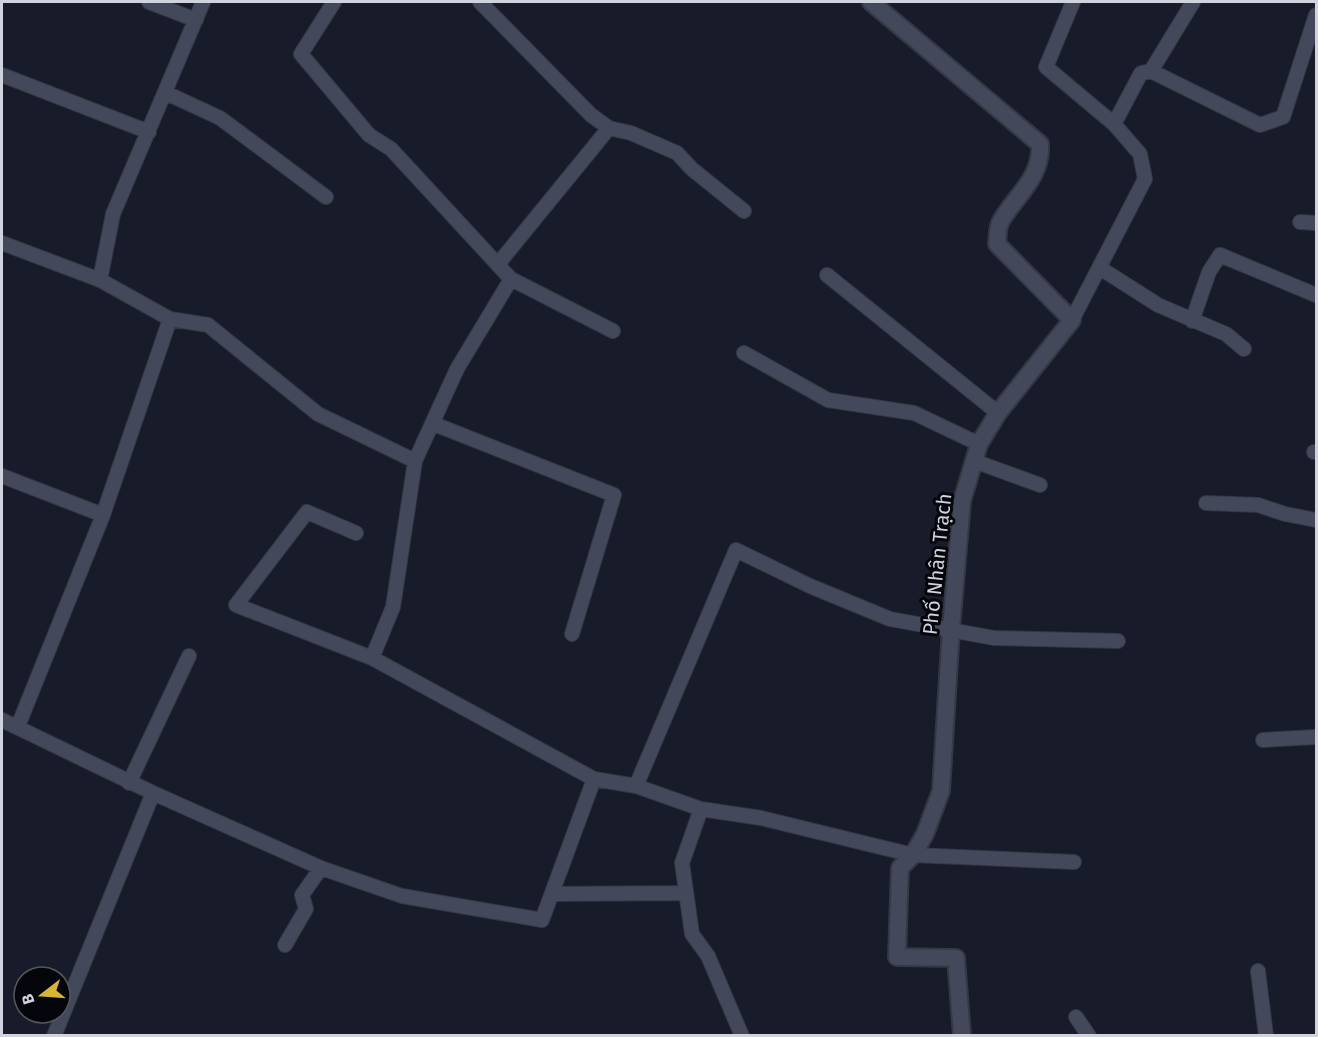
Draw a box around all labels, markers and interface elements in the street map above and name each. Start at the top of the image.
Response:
street label: Phố Nhân Trạch [918,492,956,636]
north arrow [12,965,72,1025]
text: B [18,992,39,1007]

